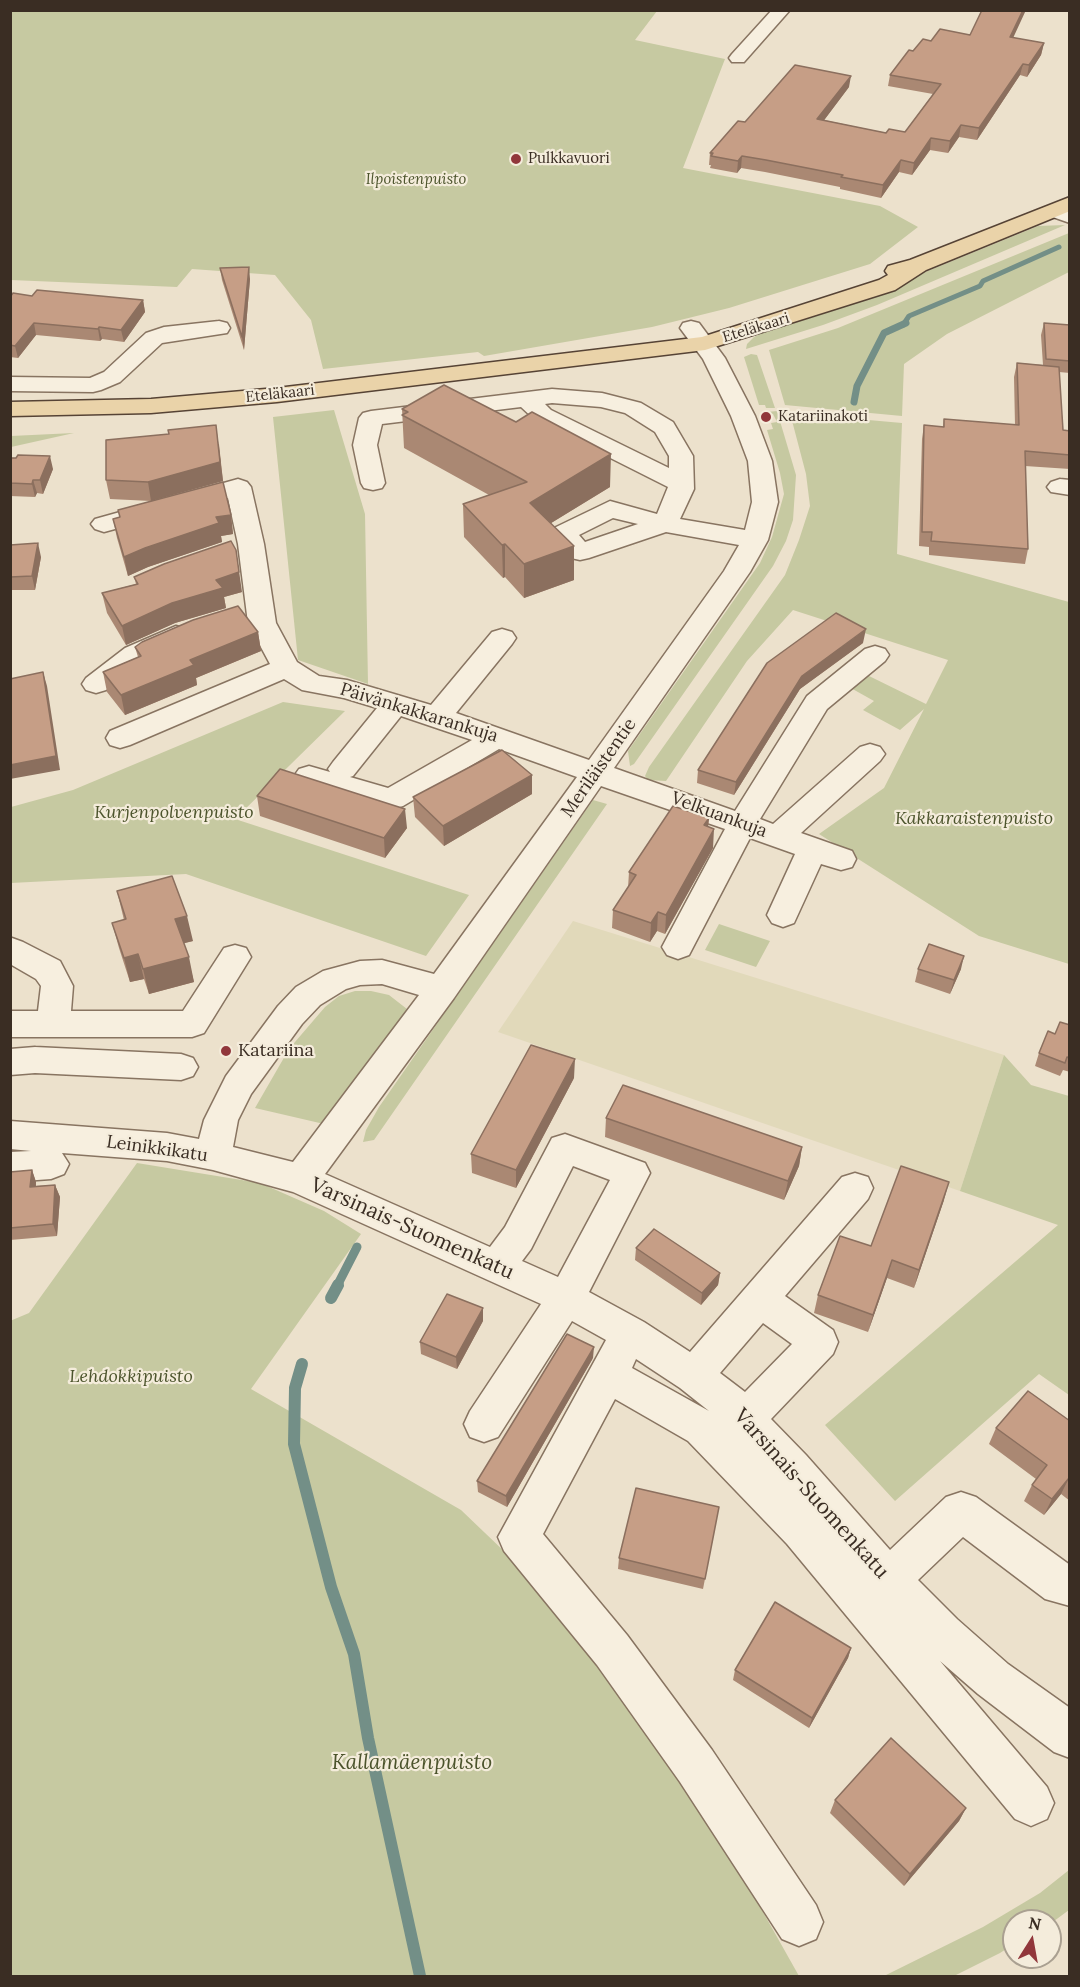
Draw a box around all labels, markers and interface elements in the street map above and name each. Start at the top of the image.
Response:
place label: Pulkkavuori [528,150,610,168]
marker: Pulkkavuori [509,152,523,166]
park label: Ilpoistenpuisto [366,171,466,189]
street label: Eteläkaari [720,309,792,347]
street label: Eteläkaari [245,381,315,407]
place label: Katariinakoti [778,408,868,426]
marker: Katariinakoti [759,410,773,424]
street label: Päivänkakkarankuja [337,679,501,747]
street label: Meriläistentie [557,714,641,822]
street label: Velkuankuja [668,788,770,842]
park label: Kurjenpolvenpuisto [94,802,254,824]
park label: Kakkaraistenpuisto [895,808,1053,830]
place label: Katariina [238,1040,314,1062]
marker: Katariina [219,1044,233,1058]
street label: Leinikkikatu [105,1131,209,1167]
street label: Varsinais-Suomenkatu [306,1173,518,1285]
park label: Lehdokkipuisto [69,1366,193,1388]
street label: Varsinais-Suomenkatu [728,1404,894,1584]
park label: Kallamäenpuisto [332,1750,492,1776]
north arrow [1002,1909,1062,1969]
text: N [1027,1912,1043,1934]

